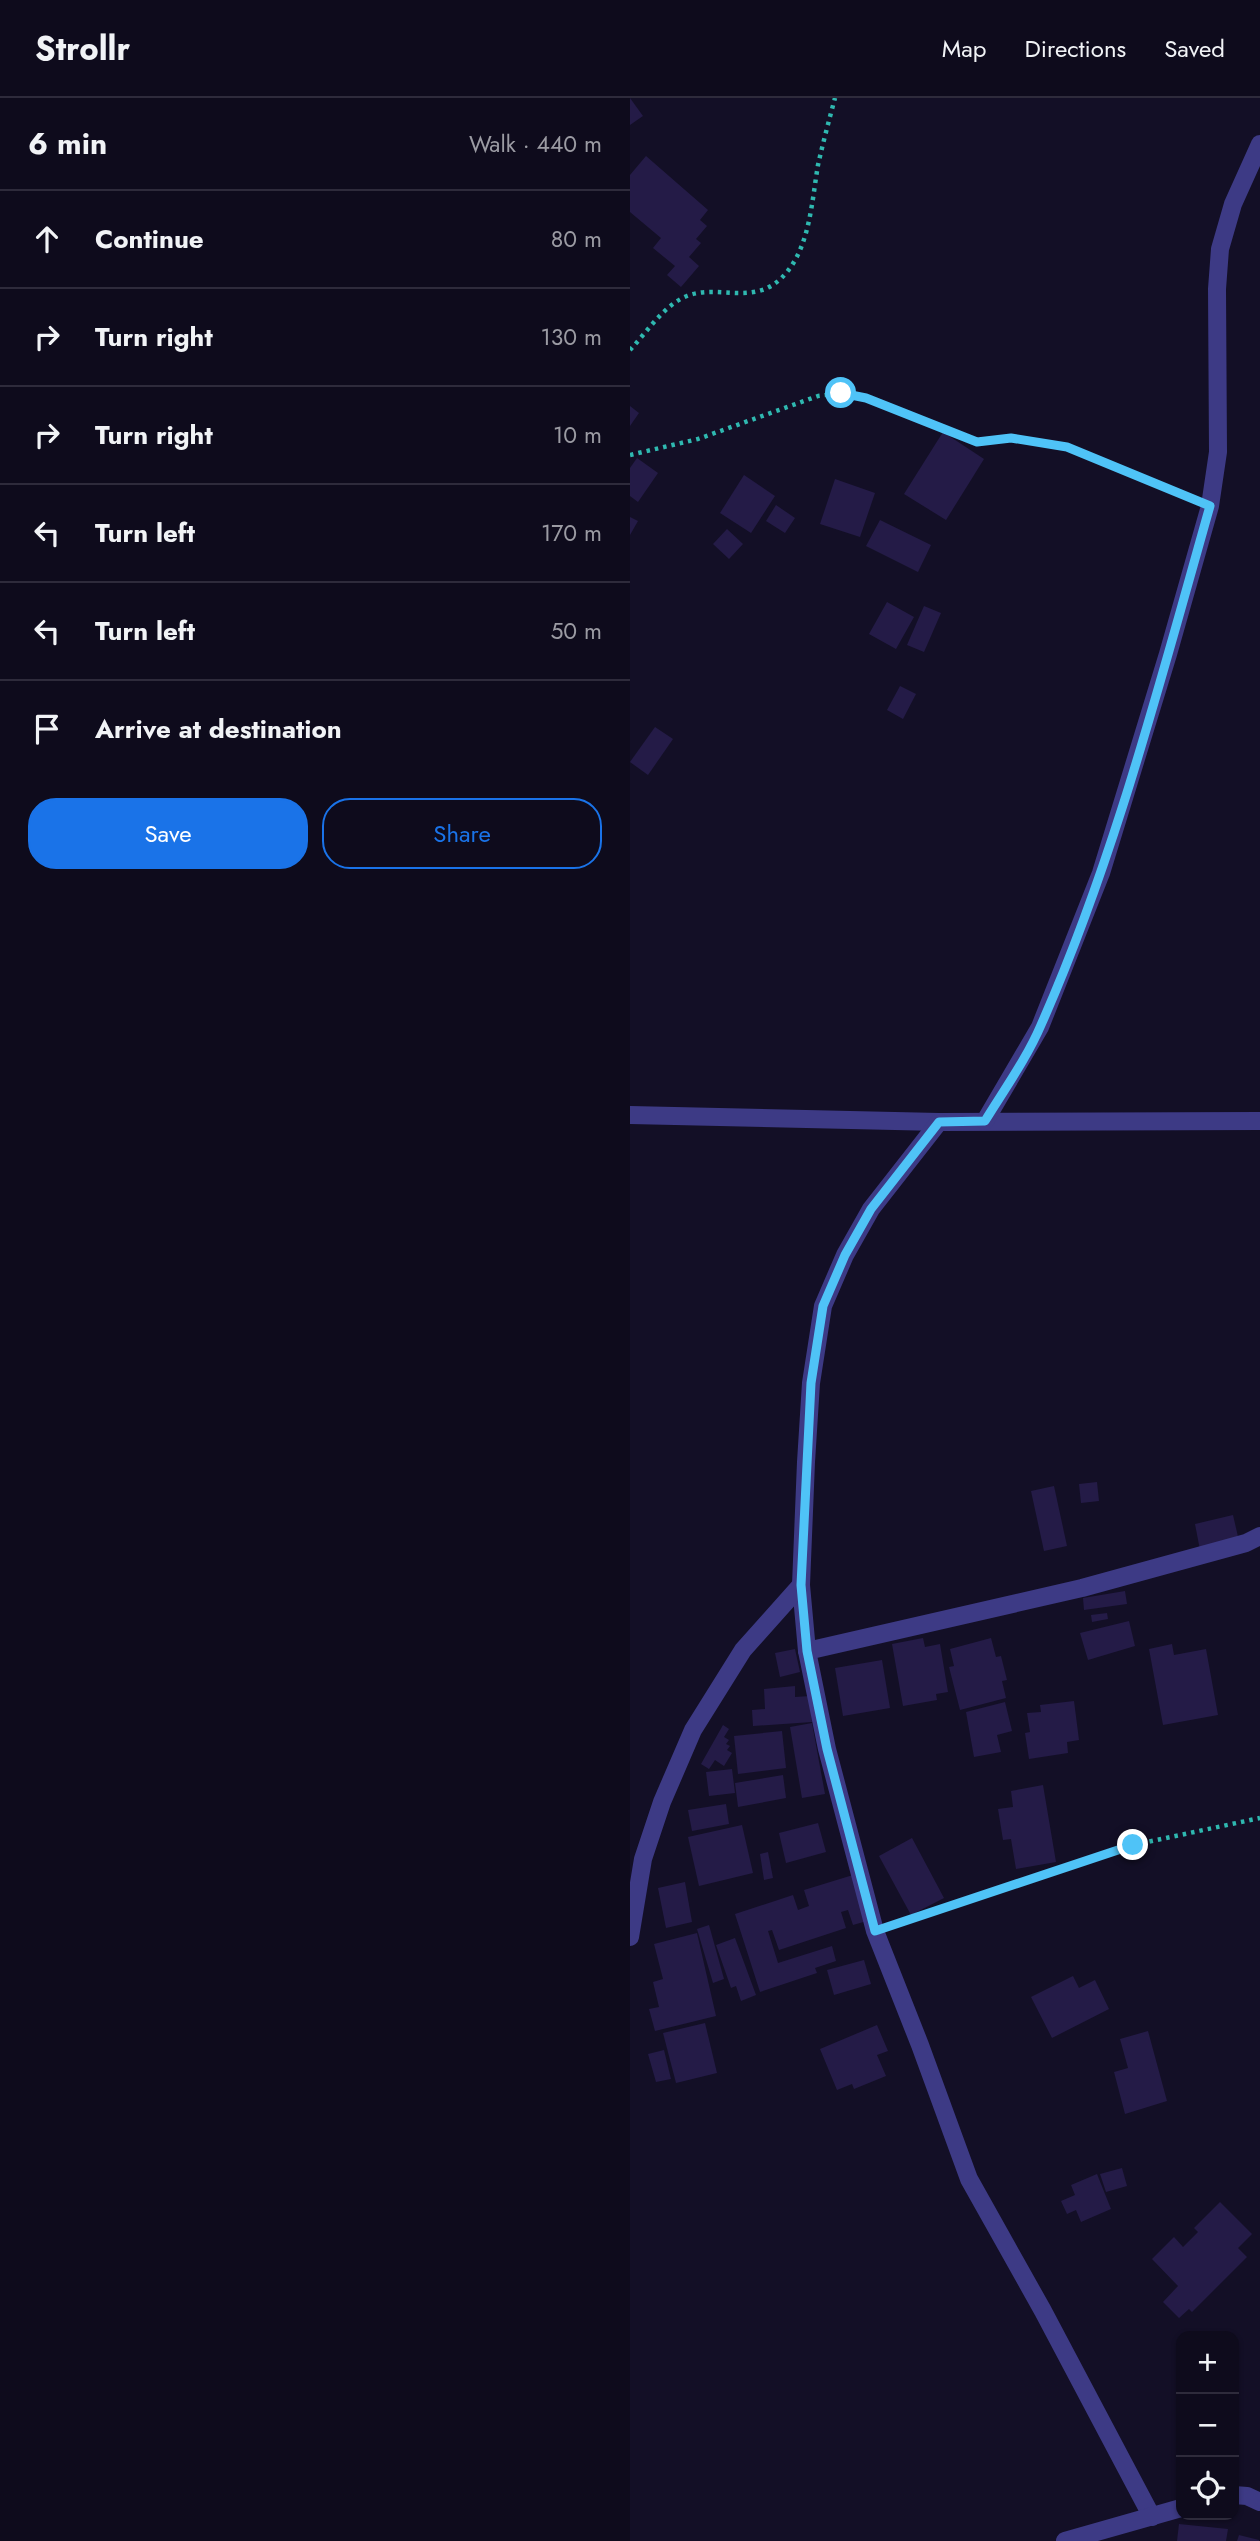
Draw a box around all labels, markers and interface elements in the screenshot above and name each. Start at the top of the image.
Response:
text: Strollr [35,25,130,72]
text: Map [942,31,987,66]
text: Directions [1025,31,1126,66]
text: Saved [1164,31,1225,66]
text: 6 min [28,122,107,165]
text: Walk · 440 m [469,127,602,161]
icon: ahead [28,220,66,258]
text: Continue [95,220,204,258]
text: 80 m [551,222,602,256]
icon: right [28,318,66,356]
text: Turn right [95,318,213,356]
text: 130 m [540,320,602,354]
route start [825,377,856,408]
icon: right [28,416,66,454]
text: Turn right [95,416,213,454]
text: 10 m [553,418,602,452]
icon: left [28,514,66,552]
text: Turn left [95,514,195,552]
text: 170 m [541,516,602,550]
icon: left [28,612,66,650]
text: Turn left [95,612,195,650]
text: 50 m [550,614,602,648]
icon: arrive [28,710,66,748]
text: Arrive at destination [95,710,342,748]
button: Save [28,798,308,869]
button: Share [322,798,602,869]
route end [1117,1829,1148,1860]
map controls [1176,2331,1239,2520]
button: + [1176,2331,1239,2394]
button: − [1176,2394,1239,2457]
button: locate [1176,2457,1239,2520]

